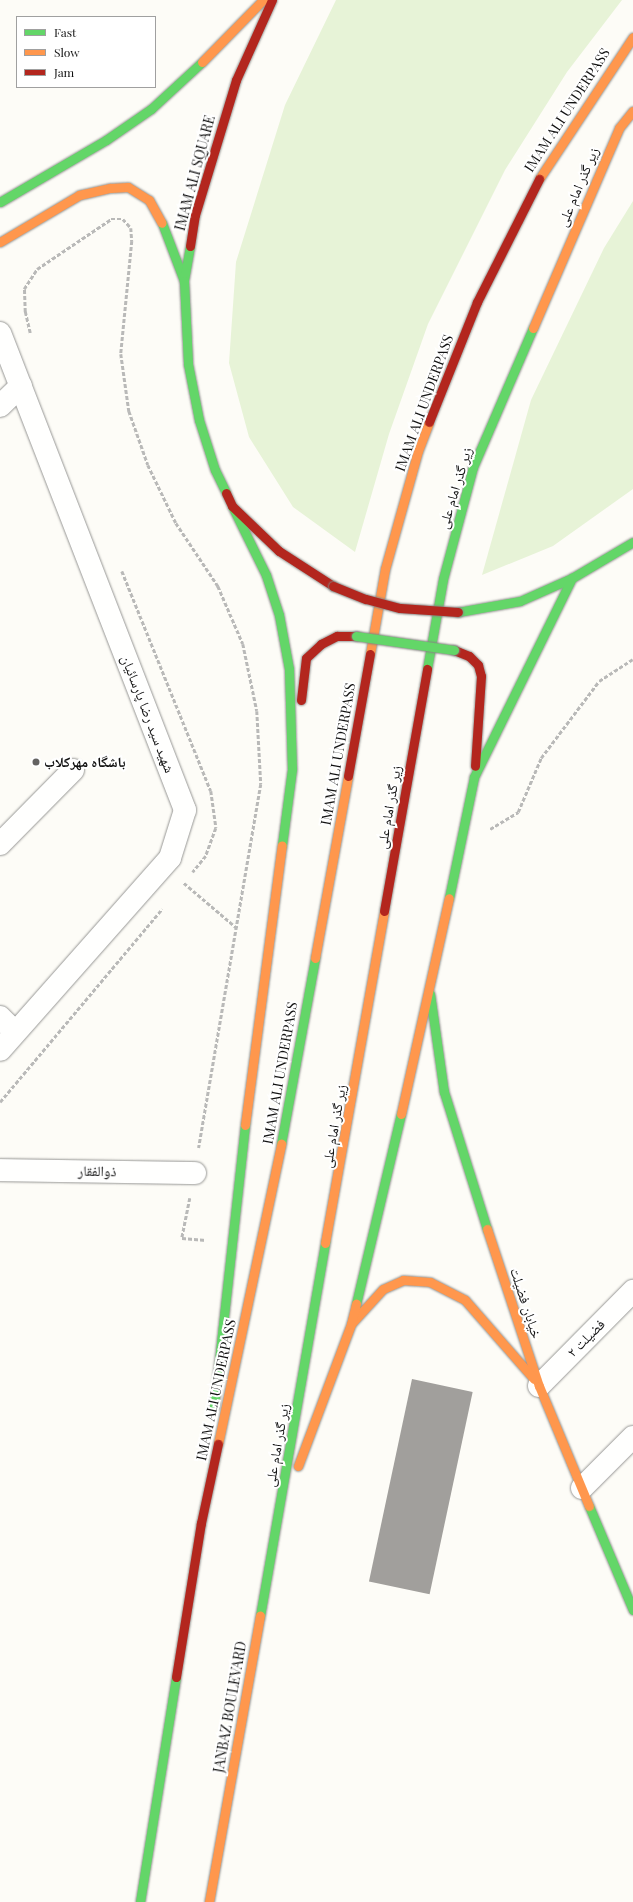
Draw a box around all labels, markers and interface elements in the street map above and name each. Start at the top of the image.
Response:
legend [16,16,156,88]
text: Fast [54,24,76,40]
text: Slow [54,44,80,60]
street label: IMAM ALI UNDERPASS [521,45,613,175]
text: Jam [54,64,74,80]
street label: IMAM ALI SQUARE [171,113,219,233]
street label: زیر گذر امام علی [554,145,602,229]
street label: IMAM ALI UNDERPASS [391,332,457,474]
street label: زیر گذر امام علی [435,445,475,531]
street label: شهید سید رضا پارسائیان [118,653,178,775]
street label: IMAM ALI UNDERPASS [317,681,359,827]
place label: باشگاه مهرکلاب [44,754,125,770]
marker: باشگاه مهرکلاب [31,757,41,767]
street label: زیر گذر امام علی [373,764,405,850]
street label: IMAM ALI UNDERPASS [259,1000,301,1146]
street label: زیر گذر امام علی [318,1083,350,1169]
street label: ذوالفقار [78,1162,116,1180]
street label: خیابان فضیلت [507,1266,545,1340]
street label: فضیلت ۲ [564,1316,608,1360]
street label: IMAM ALI UNDERPASS [193,1317,239,1463]
street label: زیر گذر امام علی [261,1402,293,1488]
street label: JANBAZ BOULEVARD [210,1640,250,1774]

